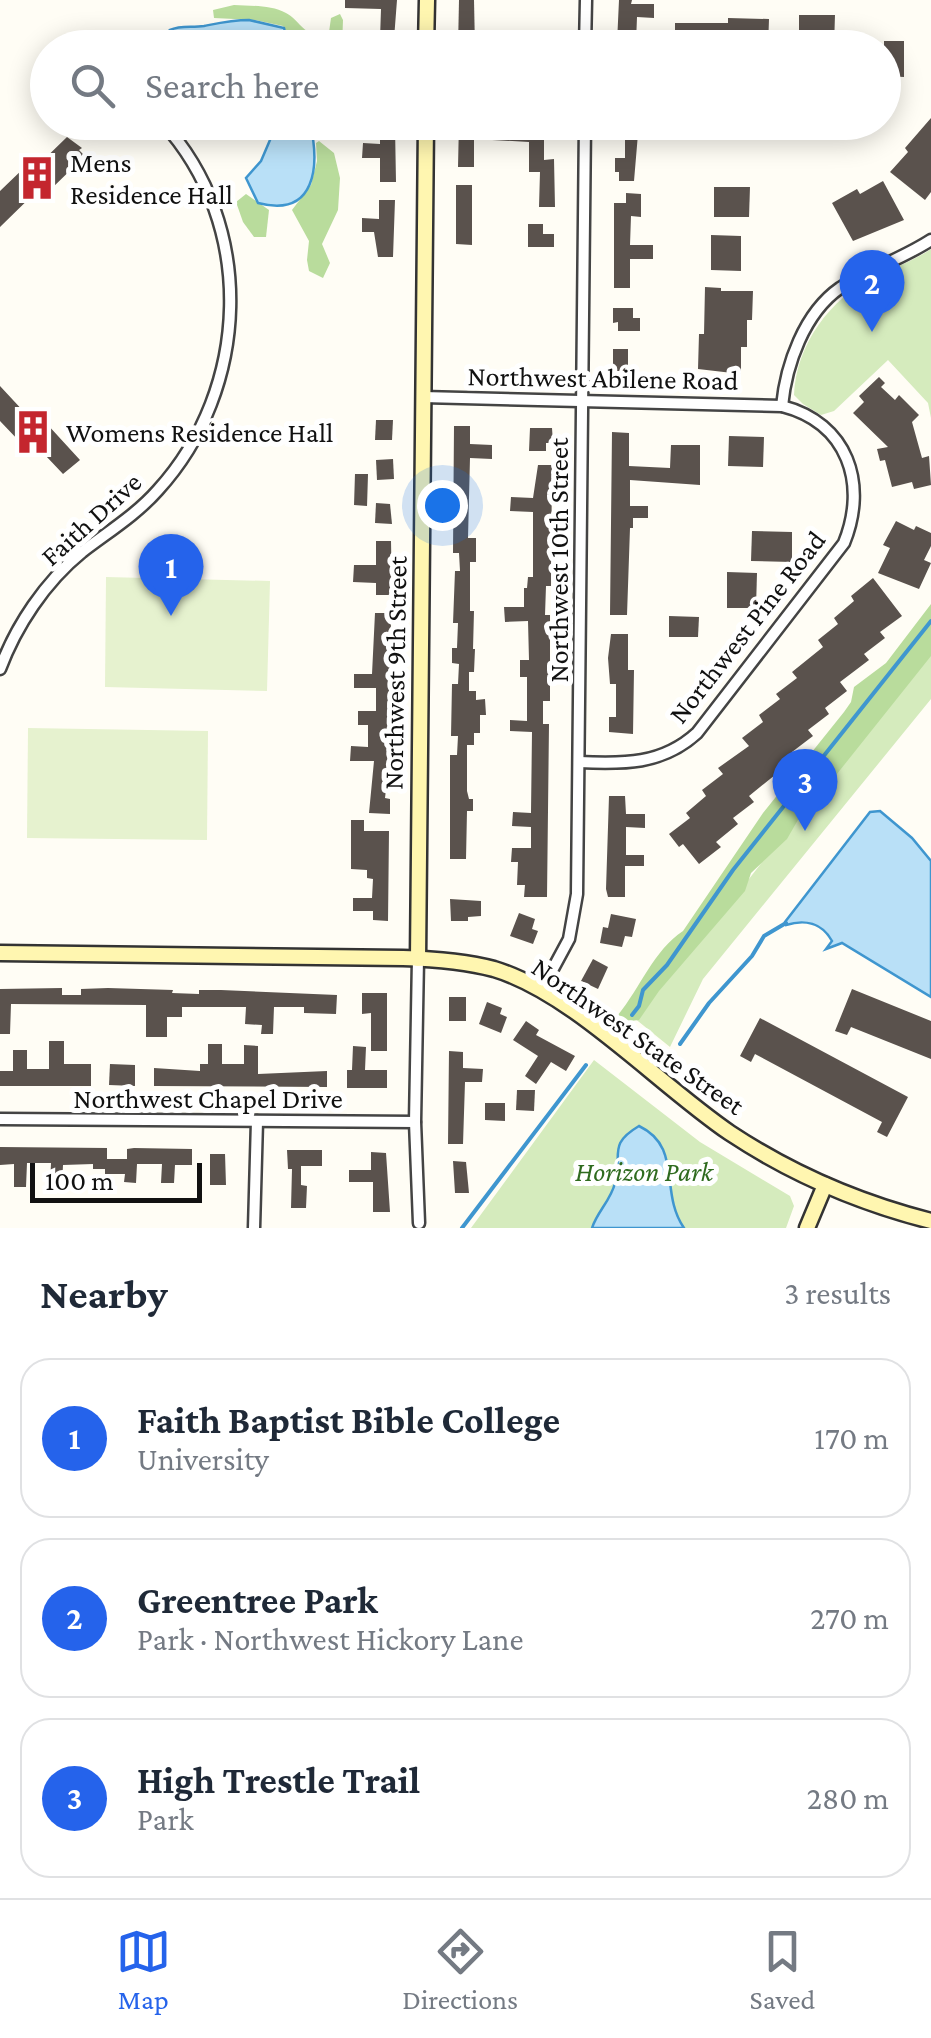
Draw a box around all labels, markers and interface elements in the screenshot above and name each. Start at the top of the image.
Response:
search box [30,30,901,140]
icon: search [65,58,120,113]
text: Search here [145,64,319,106]
place label: Mens Residence Hall [70,147,233,210]
building icon: Mens Residence Hall [13,154,61,202]
pin: 2 [840,250,904,332]
street label: Northwest Abilene Road [467,360,739,396]
building icon: Womens Residence Hall [9,408,57,456]
place label: Womens Residence Hall [66,417,333,448]
street label: Northwest 10th Street [543,437,574,682]
street label: Faith Drive [35,466,147,572]
your location [417,480,468,531]
street label: Northwest Pine Road [662,525,832,729]
pin: 1 [138,534,204,616]
street label: Northwest 9th Street [377,555,413,790]
pin: 3 [772,748,838,831]
street label: Northwest State Street [526,951,751,1121]
street label: Northwest Chapel Drive [73,1083,343,1114]
park label: Horizon Park [575,1156,715,1187]
scale bar [30,1158,202,1202]
text: 100 m [45,1165,114,1196]
text: Nearby [40,1270,168,1317]
text: 3 results [784,1275,891,1311]
text: Faith Baptist Bible College [137,1399,560,1441]
text: 1 [69,1420,80,1456]
text: 170 m [814,1420,889,1456]
text: University [137,1441,269,1477]
text: Greentree Park [137,1579,378,1621]
text: 2 [66,1600,83,1636]
text: 270 m [810,1600,889,1636]
text: Park · Northwest Hickory Lane [137,1621,523,1657]
text: High Trestle Trail [137,1759,420,1801]
text: 3 [67,1780,82,1816]
text: 280 m [807,1780,889,1816]
text: Park [137,1801,194,1837]
tab: Map [116,1924,171,2015]
tab: Directions [402,1924,518,2015]
tab: Saved [750,1924,815,2015]

